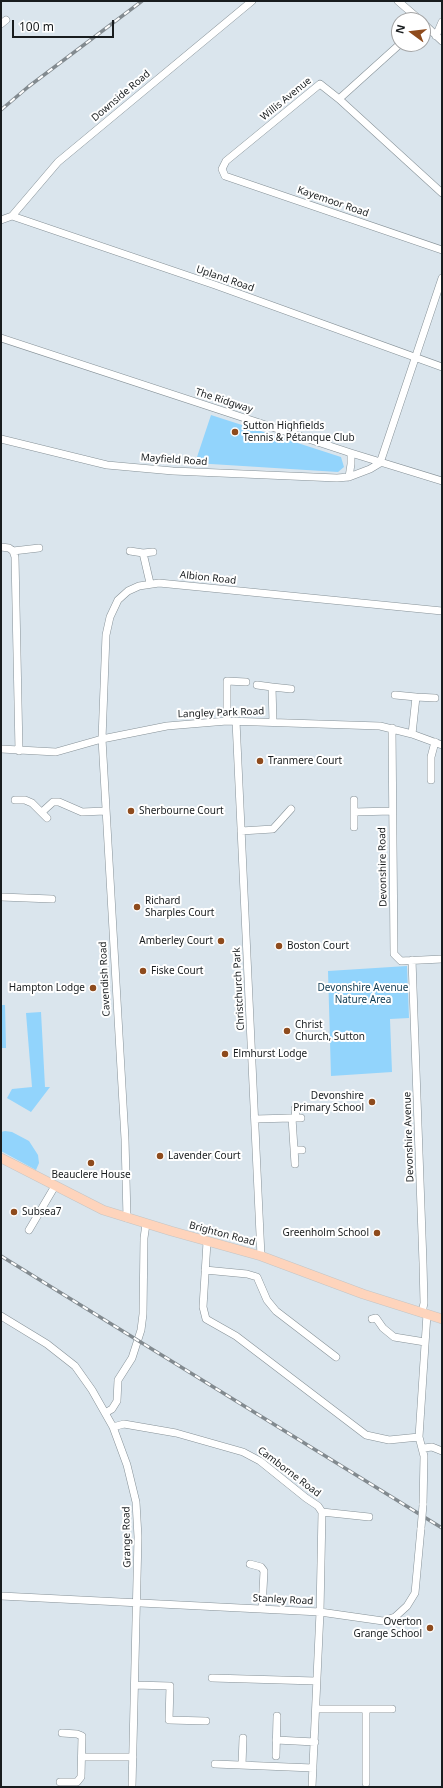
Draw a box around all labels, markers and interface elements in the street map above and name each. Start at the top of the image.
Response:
scale bar [14,12,116,38]
north arrow [391,12,431,52]
text: 100 m [19,18,54,35]
text: N [391,23,408,35]
street label: Downside Road [89,68,153,124]
street label: Willis Avenue [258,75,314,123]
street label: Kayemoor Road [296,184,370,220]
street label: Upland Road [194,263,256,295]
street label: The Ridgway [194,386,254,416]
place label: Sutton Highfields Tennis & Pétanque Club [243,420,355,444]
marker: Sutton Highfields Tennis & Pétanque Club [230,427,240,437]
street label: Mayfield Road [140,452,208,468]
street label: Albion Road [179,569,237,587]
street label: Langley Park Road [177,705,265,721]
place label: Tranmere Court [268,755,342,767]
marker: Tranmere Court [255,756,265,766]
place label: Sherbourne Court [139,805,224,817]
marker: Sherbourne Court [126,806,136,816]
street label: Devonshire Road [376,827,390,907]
place label: Richard Sharples Court [145,895,214,918]
marker: Richard Sharples Court [132,902,142,912]
place label: Amberley Court [139,935,213,947]
marker: Amberley Court [216,936,226,946]
place label: Boston Court [287,940,349,952]
street label: Cavendish Road [97,941,113,1017]
marker: Boston Court [274,941,284,951]
street label: Christchurch Park [231,947,247,1031]
place label: Fiske Court [151,965,203,977]
marker: Fiske Court [138,966,148,976]
place label: Hampton Lodge [9,982,85,994]
park label: Devonshire Avenue Nature Area [318,982,408,1006]
marker: Hampton Lodge [88,983,98,993]
place label: Christ Church, Sutton [295,1019,365,1042]
marker: Christ Church, Sutton [282,1026,292,1036]
place label: Elmhurst Lodge [233,1048,307,1060]
marker: Elmhurst Lodge [220,1049,230,1059]
place label: Devonshire Primary School [293,1090,364,1114]
street label: Devonshire Avenue [401,1091,417,1183]
marker: Devonshire Primary School [367,1097,377,1107]
place label: Lavender Court [168,1150,241,1162]
marker: Lavender Court [155,1151,165,1161]
marker: Beauclere House [86,1158,96,1168]
place label: Beauclere House [51,1169,131,1181]
place label: Subsea7 [22,1206,62,1218]
marker: Subsea7 [9,1207,19,1217]
street label: Brighton Road [188,1219,256,1249]
place label: Greenholm School [282,1227,369,1239]
marker: Greenholm School [372,1228,382,1238]
street label: Camborne Road [255,1444,323,1500]
street label: Grange Road [120,1506,134,1568]
street label: Stanley Road [252,1592,314,1608]
place label: Overton Grange School [353,1616,422,1640]
marker: Overton Grange School [425,1623,435,1633]

